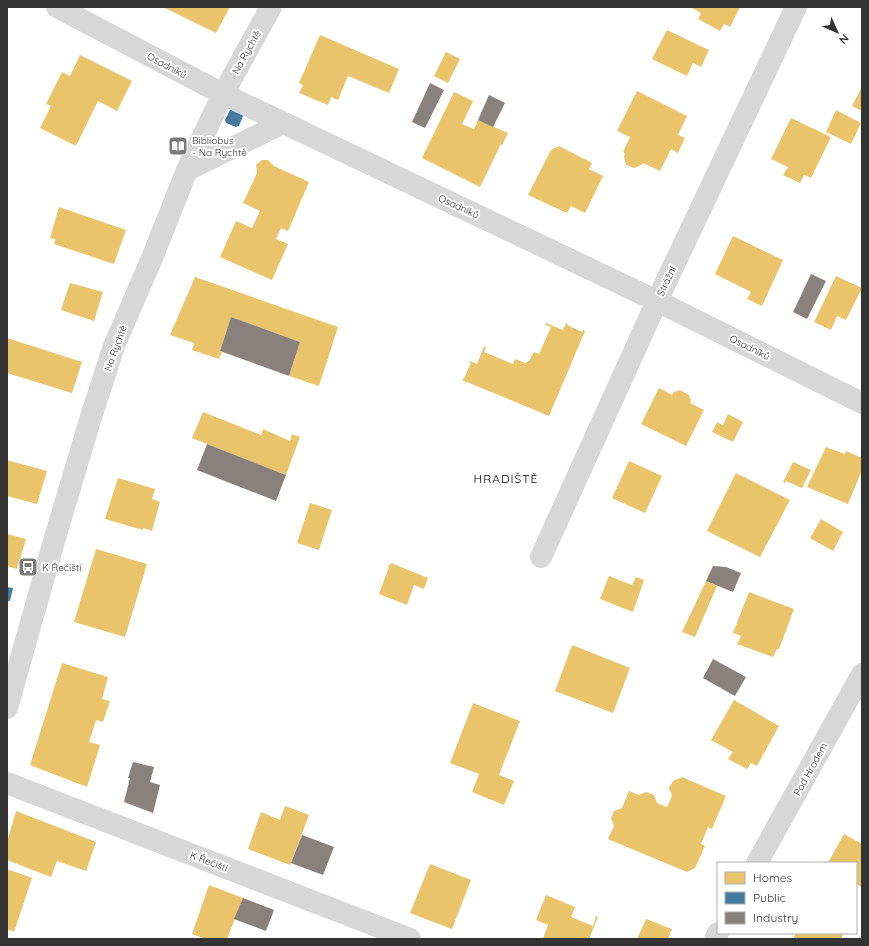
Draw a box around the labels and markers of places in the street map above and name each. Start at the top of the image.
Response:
place label: Bibliobus - Na Rychtě [192,134,247,159]
library icon: Bibliobus - Na Rychtě [167,135,189,157]
bus stop icon: K Řečišti [17,556,39,578]
place label: K Řečišti [42,561,81,574]

